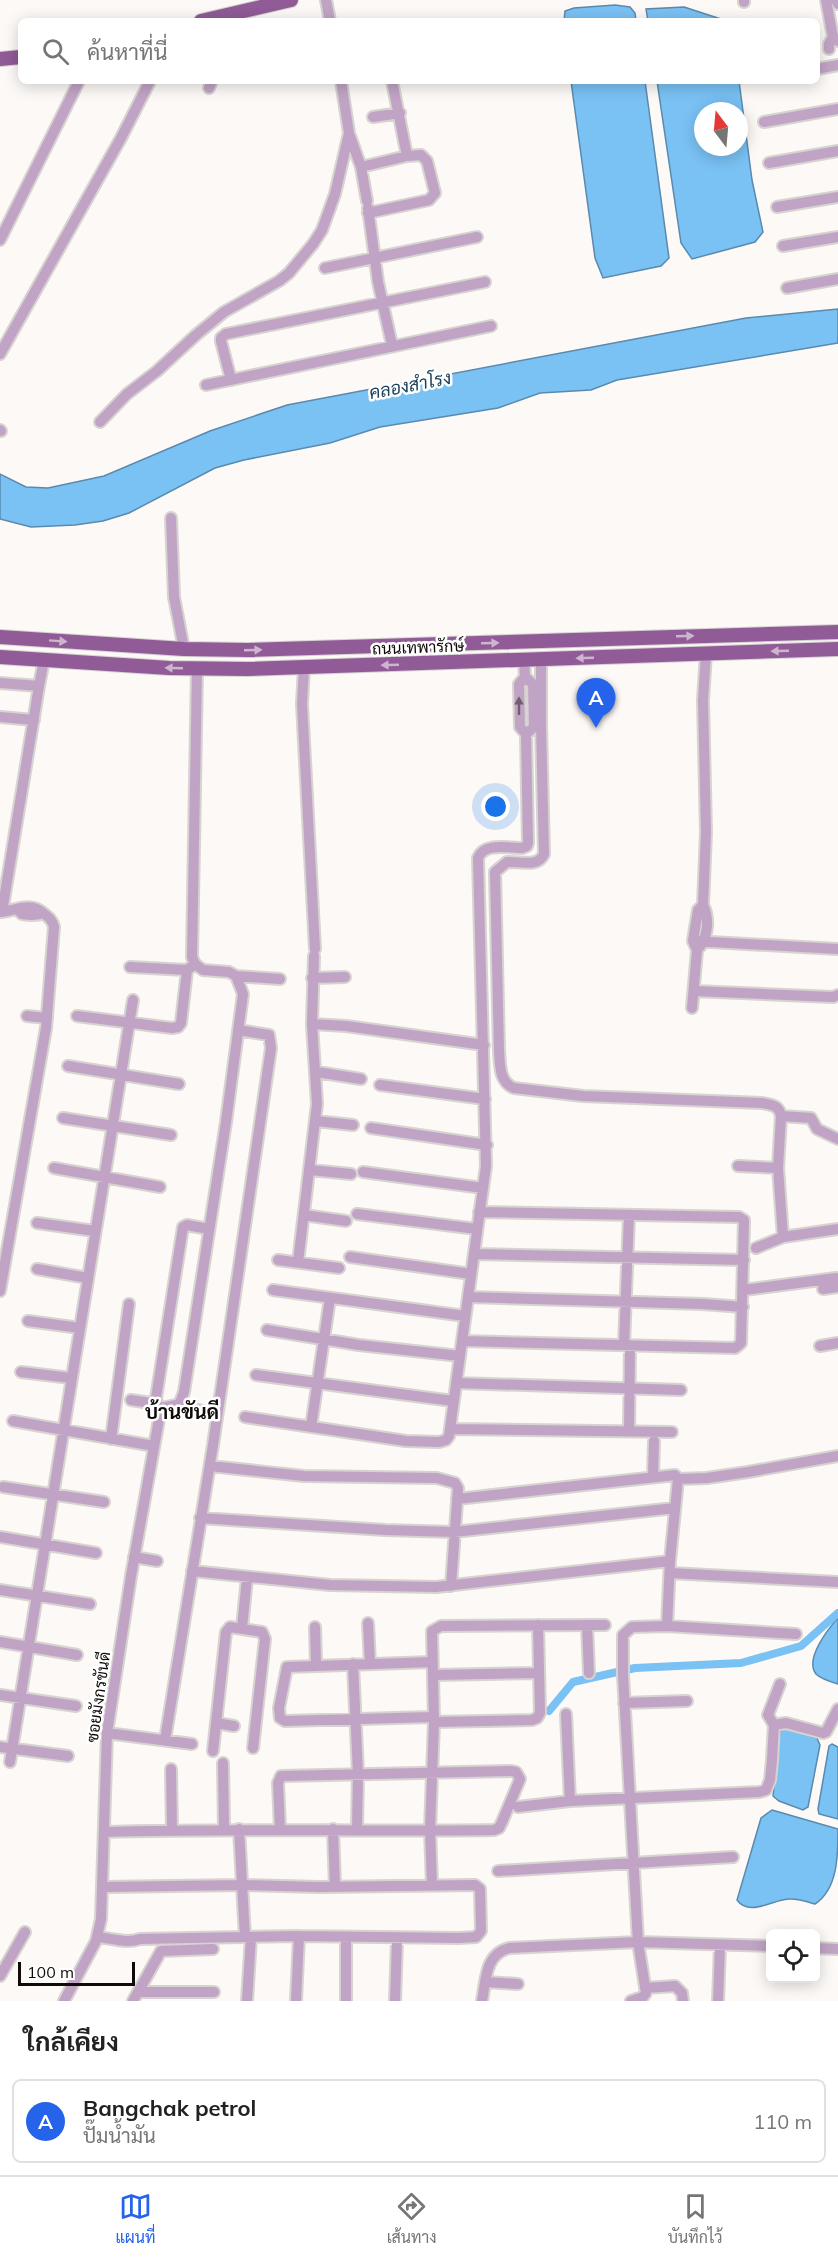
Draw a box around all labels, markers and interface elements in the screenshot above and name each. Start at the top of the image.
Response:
search box [18,18,820,84]
icon: search [39,35,72,68]
text: ค้นหาที่นี่ [87,38,167,66]
north arrow [694,102,748,156]
water label: คลองสำโรง [367,365,453,404]
one-way arrow [675,631,694,641]
street label: ถนนเทพารักษ์ [371,633,465,659]
one-way arrow [49,637,68,646]
one-way arrow [480,638,499,647]
one-way arrow [244,645,263,655]
one-way arrow [770,646,789,656]
one-way arrow [575,653,594,662]
one-way arrow [380,660,399,670]
one-way arrow [164,663,183,673]
pin: A [576,678,616,728]
one-way arrow [514,696,524,715]
your location [481,792,510,821]
district label: บ้านขันดี [145,1399,219,1424]
street label: ซอยมังกรขันดี [81,1650,114,1744]
map controls [766,1929,820,1983]
button: locate [766,1929,820,1983]
scale bar [18,1959,135,1986]
text: 100 m [27,1962,74,1982]
text: ใกล้เคียง [24,2025,119,2058]
text: Bangchak petrol [83,2094,256,2122]
text: A [38,2109,53,2134]
text: 110 m [753,2109,812,2134]
text: ปั๊มน้ำมัน [83,2123,156,2148]
tab: แผนที่ [116,2190,155,2247]
tab: เส้นทาง [387,2190,437,2247]
tab: บันทึกไว้ [668,2190,722,2247]

